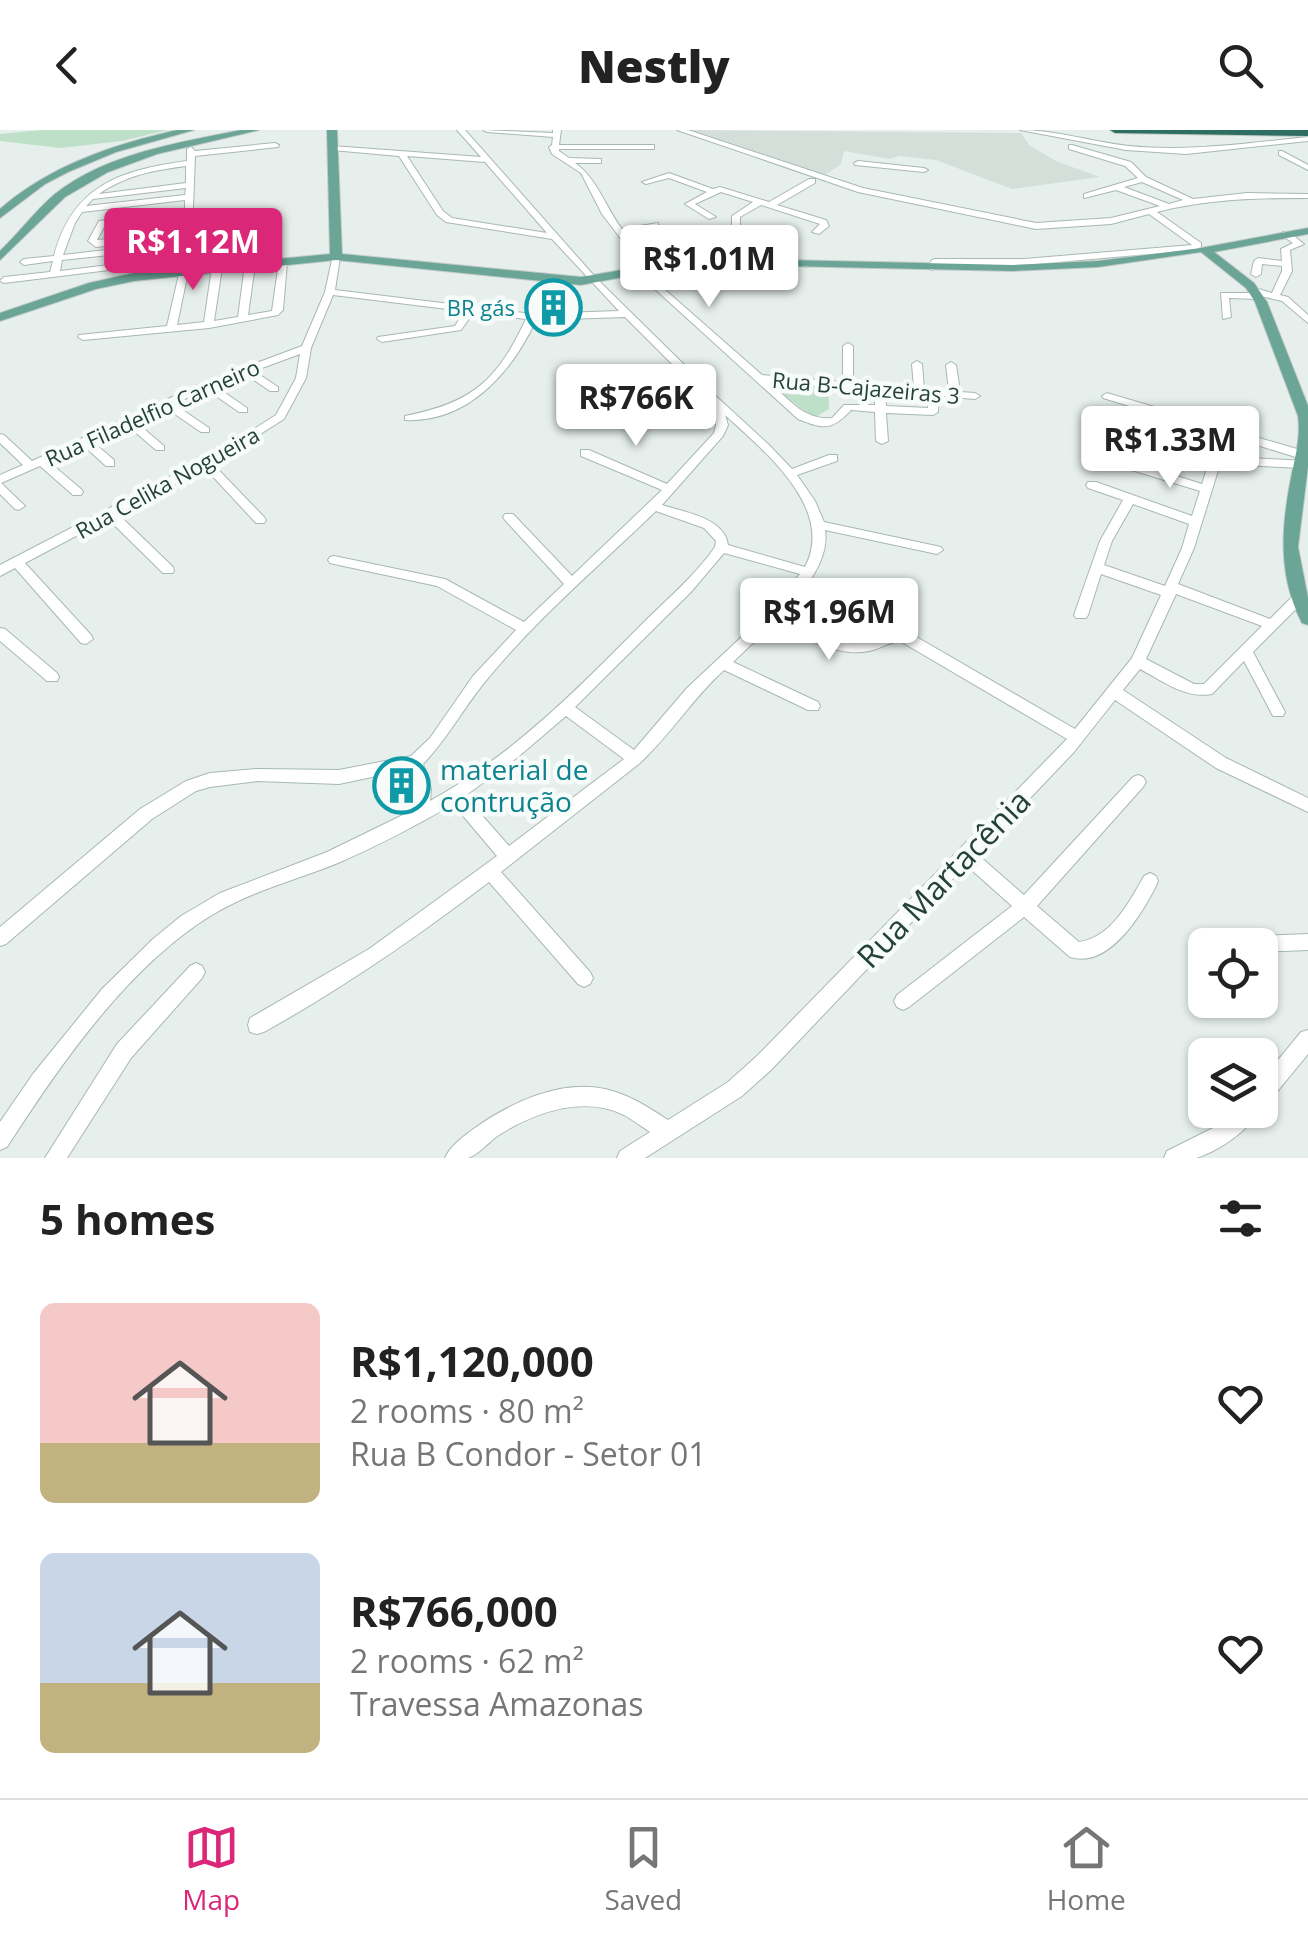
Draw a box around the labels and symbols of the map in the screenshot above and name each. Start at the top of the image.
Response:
pin: R$1.12M [101,208,285,293]
pin: R$1.01M [617,225,801,310]
building icon: BR gás [524,277,584,337]
place label: BR gás [447,292,515,322]
street label: Rua Filadelfio Carneiro [40,351,264,473]
pin: R$766K [555,364,717,449]
street label: Rua B-Cajazeiras 3 [771,364,961,410]
pin: R$1.33M [1078,406,1262,491]
street label: Rua Celika Nogueira [70,419,264,545]
pin: R$1.96M [737,578,921,663]
place label: material de contrução [440,750,588,820]
building icon: material de contrução [371,755,431,815]
street label: Rua Martacênia [847,779,1039,977]

